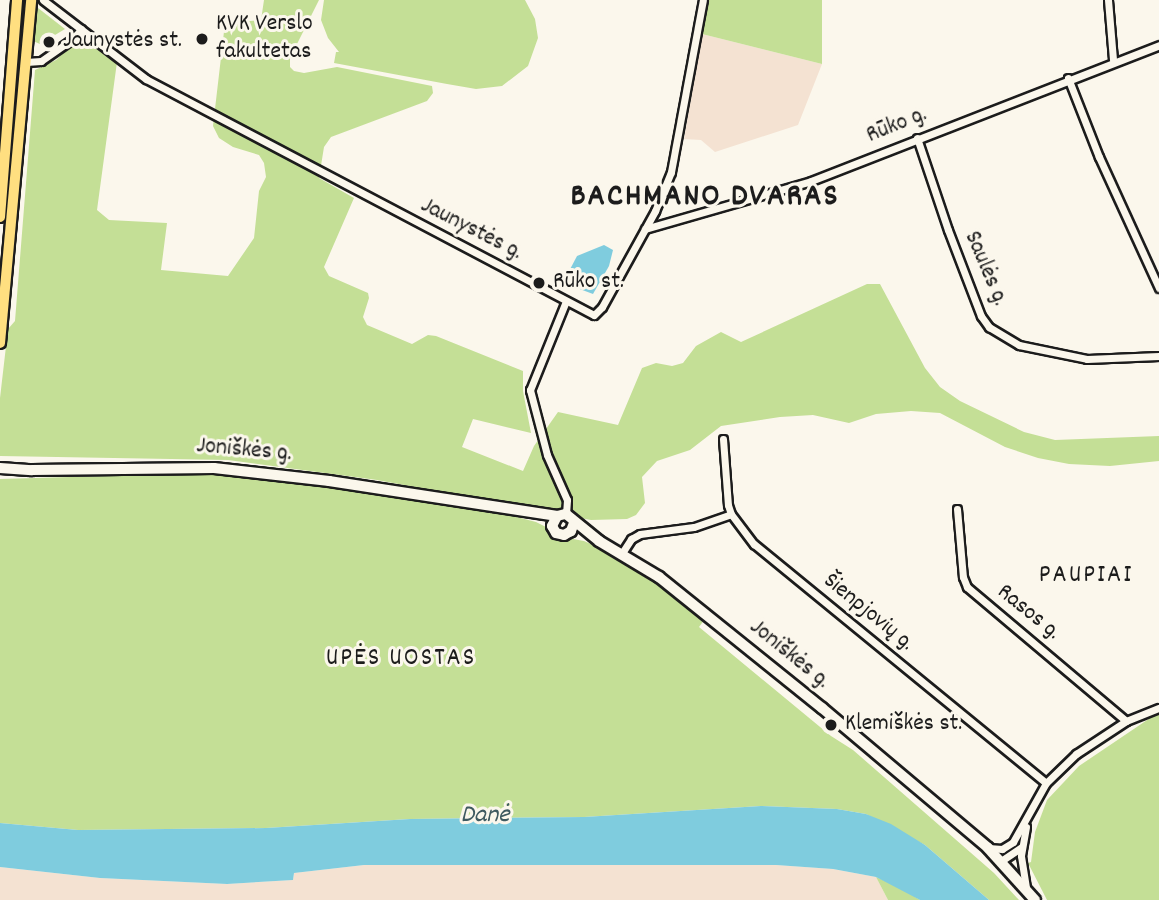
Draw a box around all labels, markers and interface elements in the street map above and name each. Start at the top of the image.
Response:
place label: KVK Verslo fakultetas [216,11,313,67]
place label: Jaunystės st. [63,28,182,56]
marker: KVK Verslo fakultetas [194,31,210,47]
marker: Jaunystės st. [41,34,57,50]
street label: Rūko g. [863,101,931,151]
district label: BACHMANO DVARAS [572,179,838,217]
street label: Jaunystės g. [415,192,527,268]
street label: Saulės g. [956,227,1014,311]
place label: Rūko st. [553,269,624,297]
marker: Rūko st. [531,275,547,291]
street label: Joniškės g. [195,432,293,470]
district label: PAUPIAI [1040,560,1132,592]
street label: Šienpjovių g. [817,568,919,658]
street label: Rasos g. [990,579,1066,647]
street label: Joniškės g. [743,614,835,696]
district label: UPĖS UOSTAS [327,643,475,675]
place label: Klemiškės st. [845,711,962,739]
marker: Klemiškės st. [823,717,839,733]
water label: Danė [461,800,509,832]

